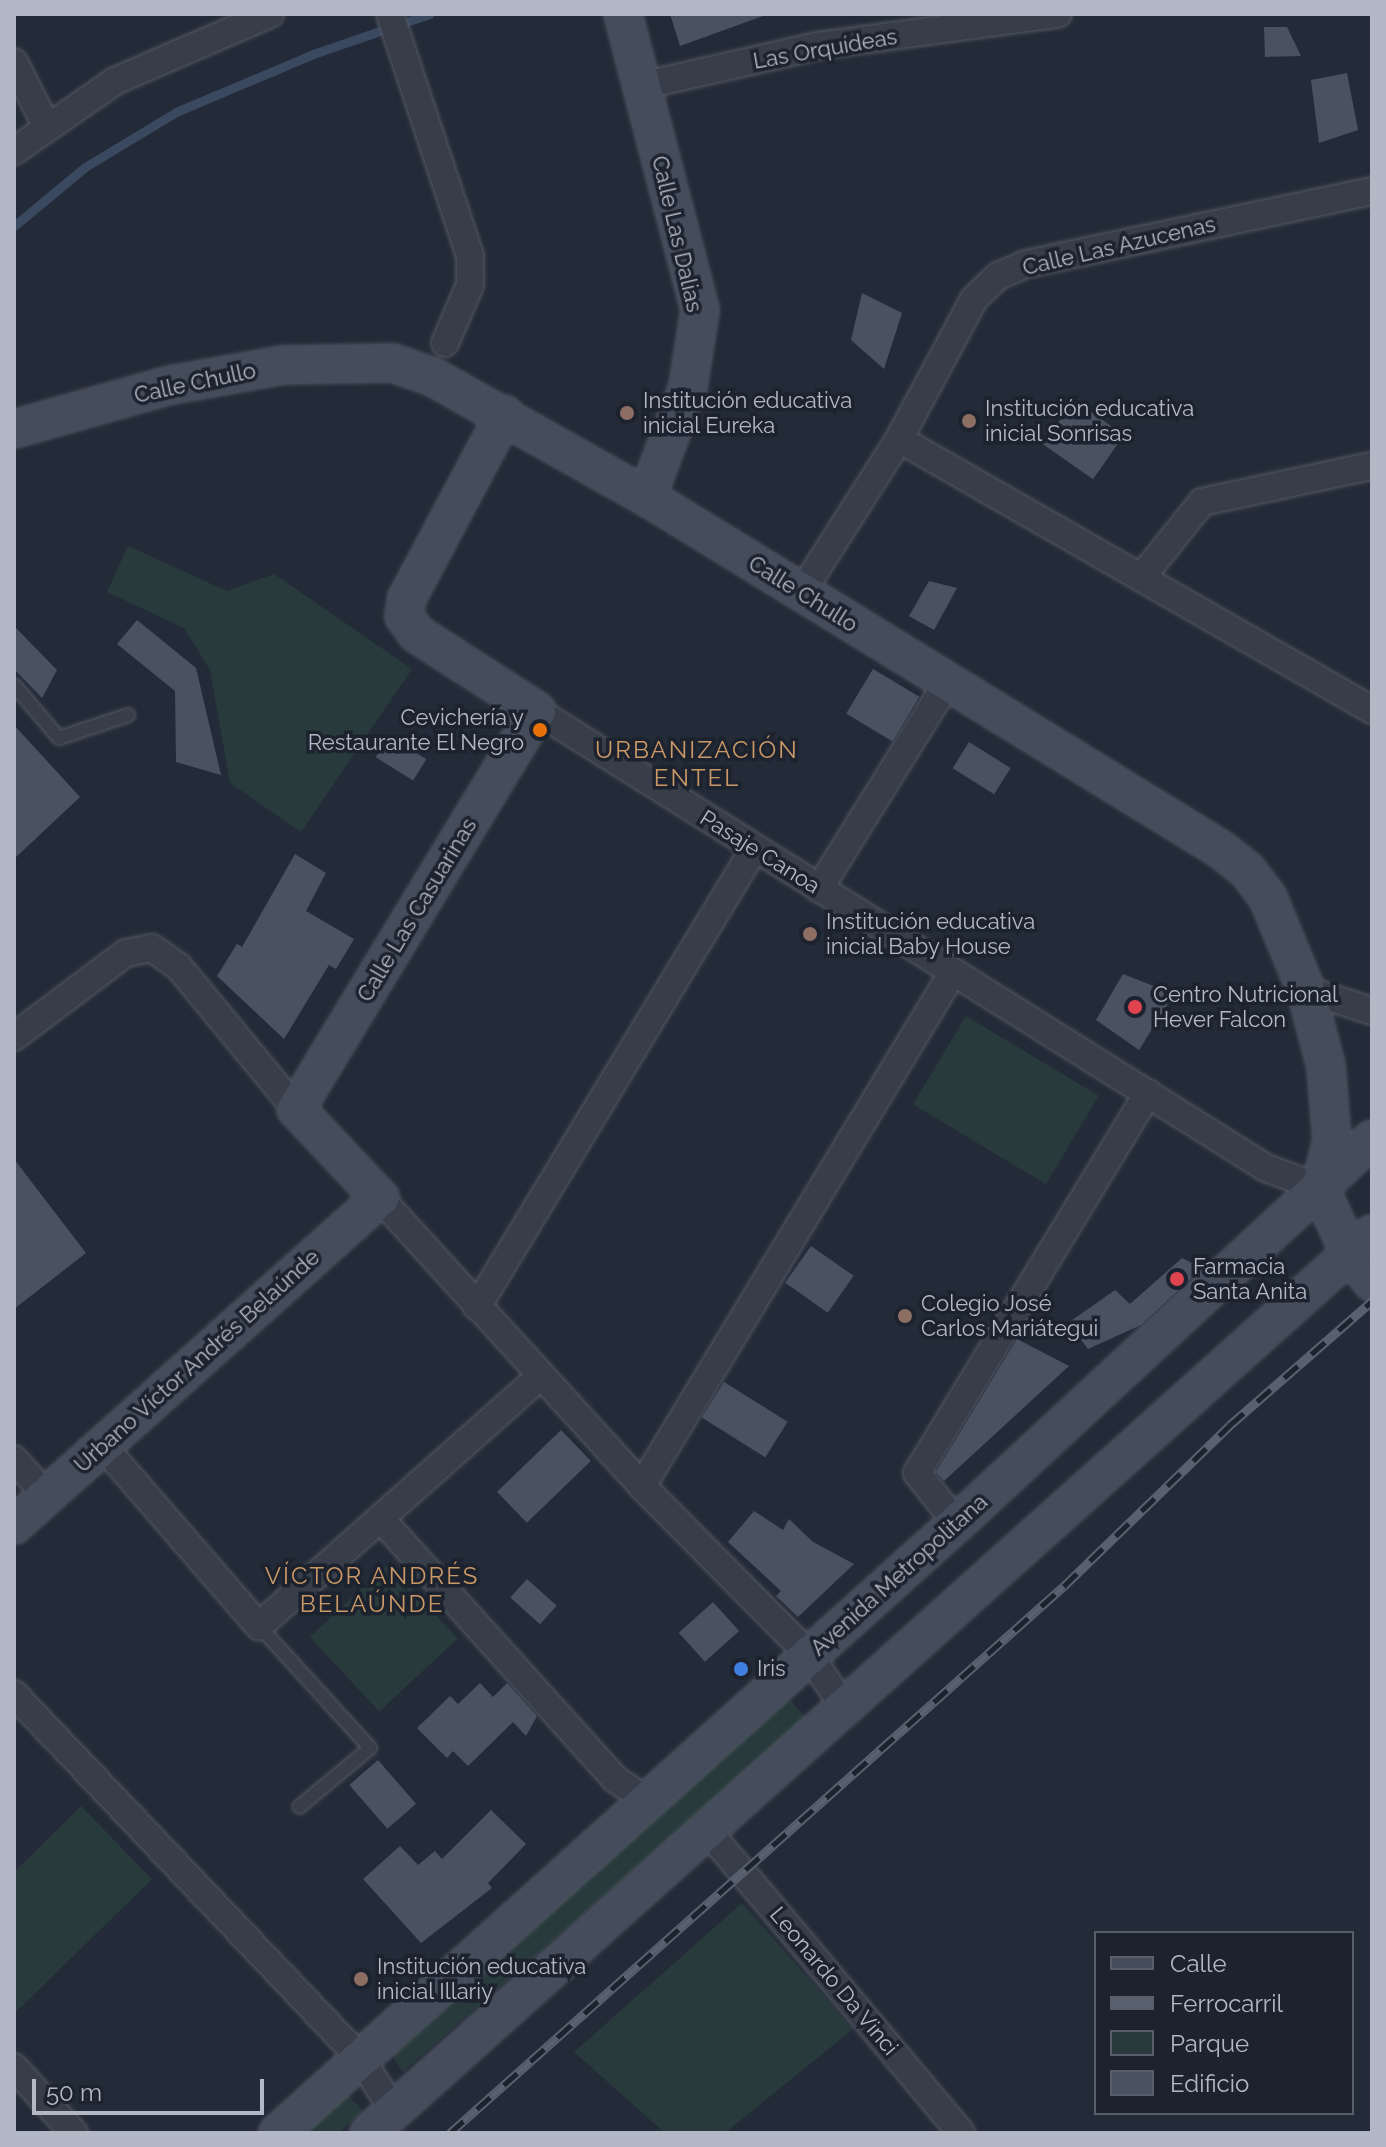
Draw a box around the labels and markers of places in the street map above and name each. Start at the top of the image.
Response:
place label: Institución educativa inicial Eureka [643,387,852,438]
place label: Institución educativa inicial Sonrisas [985,395,1194,446]
marker: Institución educativa inicial Eureka [618,404,636,422]
marker: Institución educativa inicial Sonrisas [960,412,978,430]
place label: Cevichería y Restaurante El Negro [307,704,524,756]
marker: Cevichería y Restaurante El Negro [531,721,549,739]
place label: Institución educativa inicial Baby House [826,908,1035,960]
marker: Institución educativa inicial Baby House [801,925,819,943]
place label: Centro Nutricional Hever Falcon [1153,981,1338,1032]
marker: Centro Nutricional Hever Falcon [1124,996,1146,1018]
place label: Farmacia Santa Anita [1193,1253,1308,1304]
marker: Farmacia Santa Anita [1168,1270,1186,1288]
place label: Colegio José Carlos Mariátegui [921,1290,1098,1342]
marker: Colegio José Carlos Mariátegui [896,1307,914,1325]
place label: Iris [757,1656,786,1682]
marker: Iris [732,1660,750,1678]
place label: Institución educativa inicial Illariy [377,1953,586,2004]
marker: Institución educativa inicial Illariy [352,1970,370,1988]

